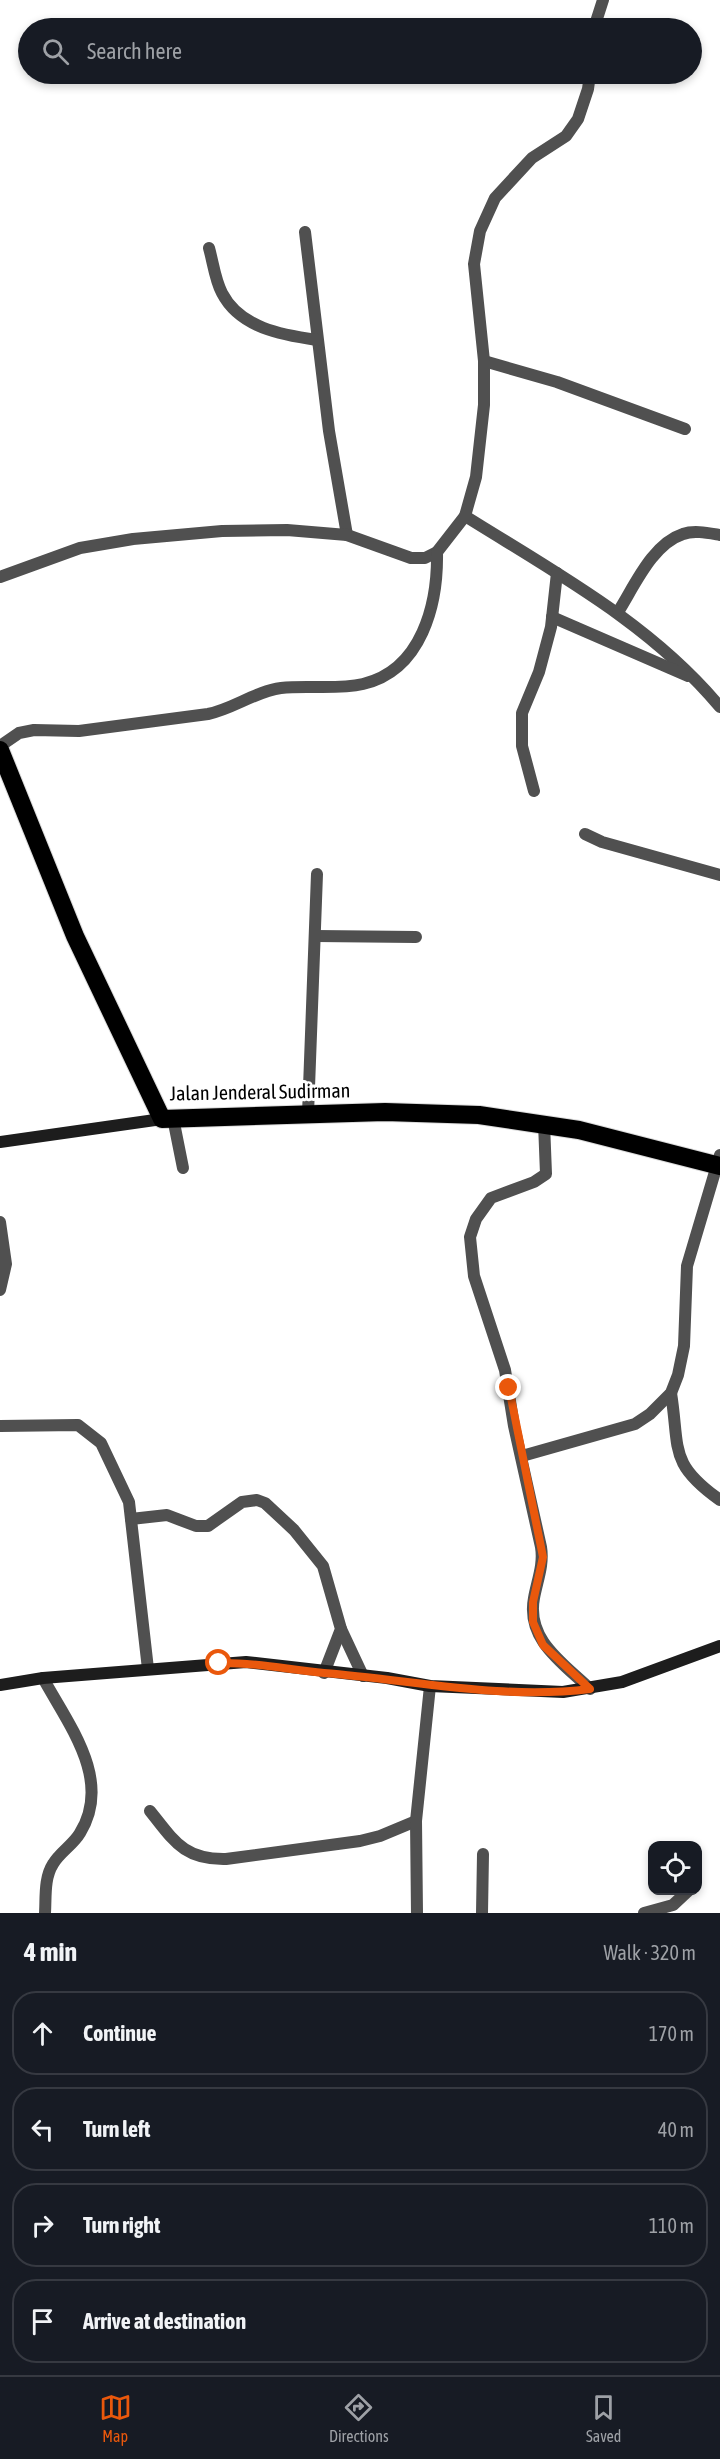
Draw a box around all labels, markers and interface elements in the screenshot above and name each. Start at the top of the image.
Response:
search box [18,18,702,84]
icon: search [39,35,72,68]
text: Search here [87,38,182,64]
street label: Jalan Jenderal Sudirman [169,1078,351,1105]
route end [495,1374,521,1400]
route start [205,1649,231,1675]
map controls [648,1841,702,1895]
button: locate [648,1841,702,1895]
text: 4 min [24,1937,77,1967]
text: Walk · 320 m [604,1941,696,1964]
icon: ahead [26,2017,59,2050]
text: Continue [83,2020,157,2046]
text: 170 m [649,2022,694,2045]
icon: left [26,2113,59,2146]
text: Turn left [83,2116,150,2142]
text: 40 m [658,2118,694,2141]
icon: right [26,2209,59,2242]
text: Turn right [83,2212,160,2238]
text: 110 m [649,2214,694,2237]
icon: arrive [26,2305,59,2338]
text: Arrive at destination [83,2308,246,2334]
tab: Map [99,2391,132,2445]
tab: Directions [329,2391,389,2445]
tab: Saved [586,2391,621,2445]

